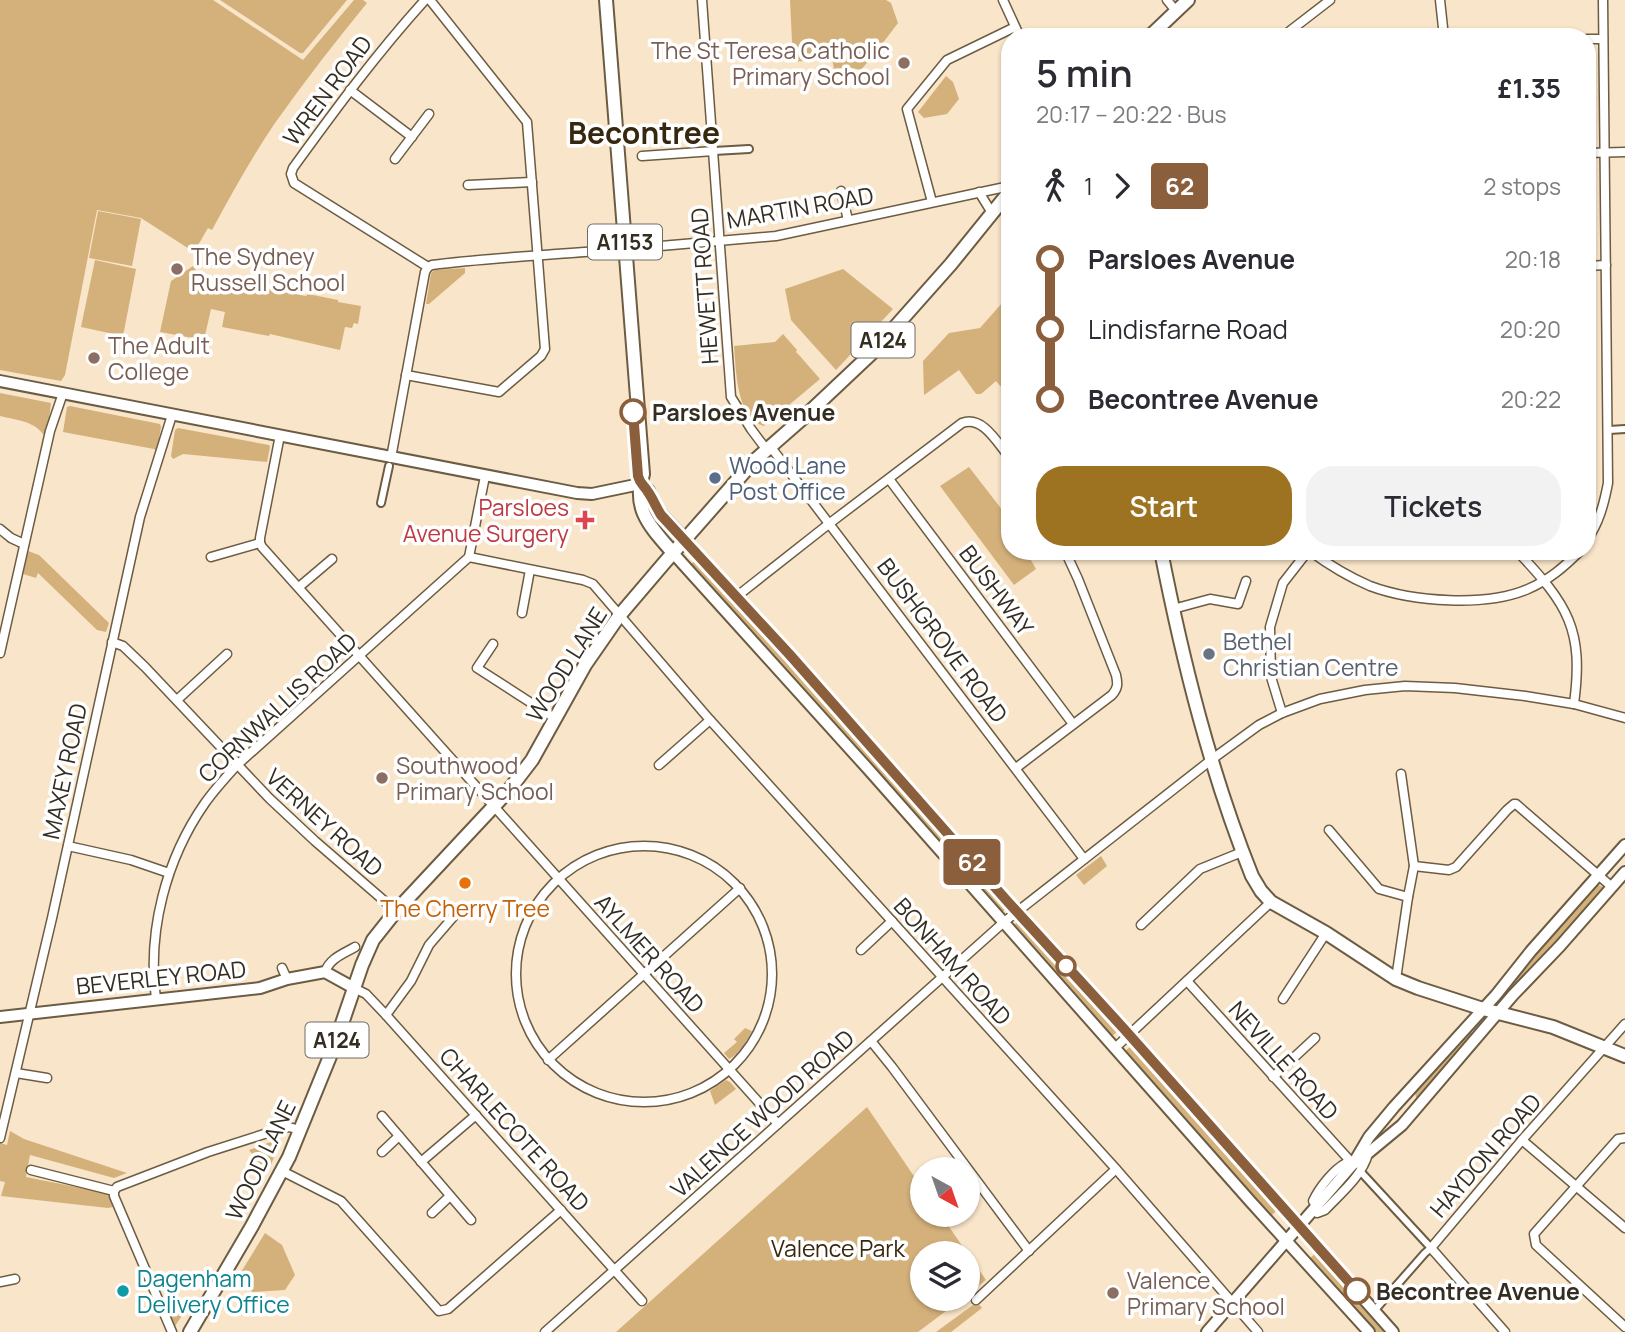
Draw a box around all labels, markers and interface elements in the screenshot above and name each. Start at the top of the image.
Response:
street label: WREN ROAD [275,28,379,152]
place label: The St Teresa Catholic Primary School [651,34,890,92]
text: 5 min [1036,46,1133,98]
marker: The St Teresa Catholic Primary School [896,55,912,71]
text: £1.35 [1498,70,1561,106]
text: 20:17 – 20:22 · Bus [1036,98,1227,130]
district label: Becontree [568,112,720,153]
icon: walk [1036,167,1074,205]
icon: forward [1103,167,1141,205]
text: 62 [1165,169,1194,202]
text: 1 [1084,170,1093,202]
text: 2 stops [1483,170,1561,202]
street label: MARTIN ROAD [724,178,876,236]
street label: HEWETT ROAD [683,207,725,365]
road number: A1153 [588,224,662,260]
place label: The Sydney Russell School [191,240,345,298]
text: Parsloes Avenue [1088,241,1295,277]
text: 20:18 [1505,243,1561,275]
marker: The Sydney Russell School [169,261,185,277]
text: Lindisfarne Road [1088,311,1288,347]
text: 20:20 [1500,313,1561,345]
road number: A124 [852,322,914,358]
place label: The Adult College [108,329,210,387]
marker: The Adult College [86,350,102,366]
text: Becontree Avenue [1088,381,1319,417]
text: 20:22 [1501,383,1561,415]
place label: Parsloes Avenue [652,396,835,428]
marker: Parsloes Avenue [620,399,646,425]
place label: Wood Lane Post Office [729,449,846,507]
button: Start [1036,466,1292,546]
button: Tickets [1306,466,1561,546]
marker: Wood Lane Post Office [707,470,723,486]
place label: Parsloes Avenue Surgery [403,491,569,549]
marker: Parsloes Avenue Surgery [575,510,595,530]
street label: BUSHWAY [953,538,1042,642]
street label: BUSHGROVE ROAD [871,551,1015,729]
street label: WOOD LANE [518,601,614,727]
street label: CORNWALLIS ROAD [191,625,363,789]
place label: Bethel Christian Centre [1223,625,1398,683]
marker: Bethel Christian Centre [1201,646,1217,662]
street label: MAXEY ROAD [34,700,94,842]
place label: Southwood Primary School [396,749,554,807]
street label: VERNEY ROAD [259,761,391,883]
marker: Southwood Primary School [374,770,390,786]
line badge: 62 [940,839,1004,885]
text: 62 [957,845,987,878]
marker: The Cherry Tree [457,875,473,891]
street label: AYLMER ROAD [588,887,712,1019]
street label: BONHAM ROAD [887,890,1019,1032]
place label: The Cherry Tree [380,892,550,924]
street label: BEVERLEY ROAD [74,952,248,1002]
unlabelled marker [1056,956,1076,976]
street label: NEVILLE ROAD [1222,994,1346,1126]
street label: VALENCE WOOD ROAD [663,1022,861,1204]
road number: A124 [306,1023,368,1058]
street label: CHARLECOTE ROAD [433,1040,597,1218]
street label: HAYDON ROAD [1422,1086,1548,1224]
street label: WOOD LANE [217,1095,303,1225]
north arrow [910,1157,980,1227]
map controls [910,1157,980,1311]
park label: Valence Park [771,1232,906,1264]
button: layers [910,1241,980,1311]
place label: Dagenham Delivery Office [137,1262,290,1320]
place label: Valence Primary School [1127,1264,1285,1322]
place label: Becontree Avenue [1376,1275,1580,1307]
marker: Becontree Avenue [1344,1278,1370,1304]
marker: Dagenham Delivery Office [115,1283,131,1299]
marker: Valence Primary School [1105,1285,1121,1301]

